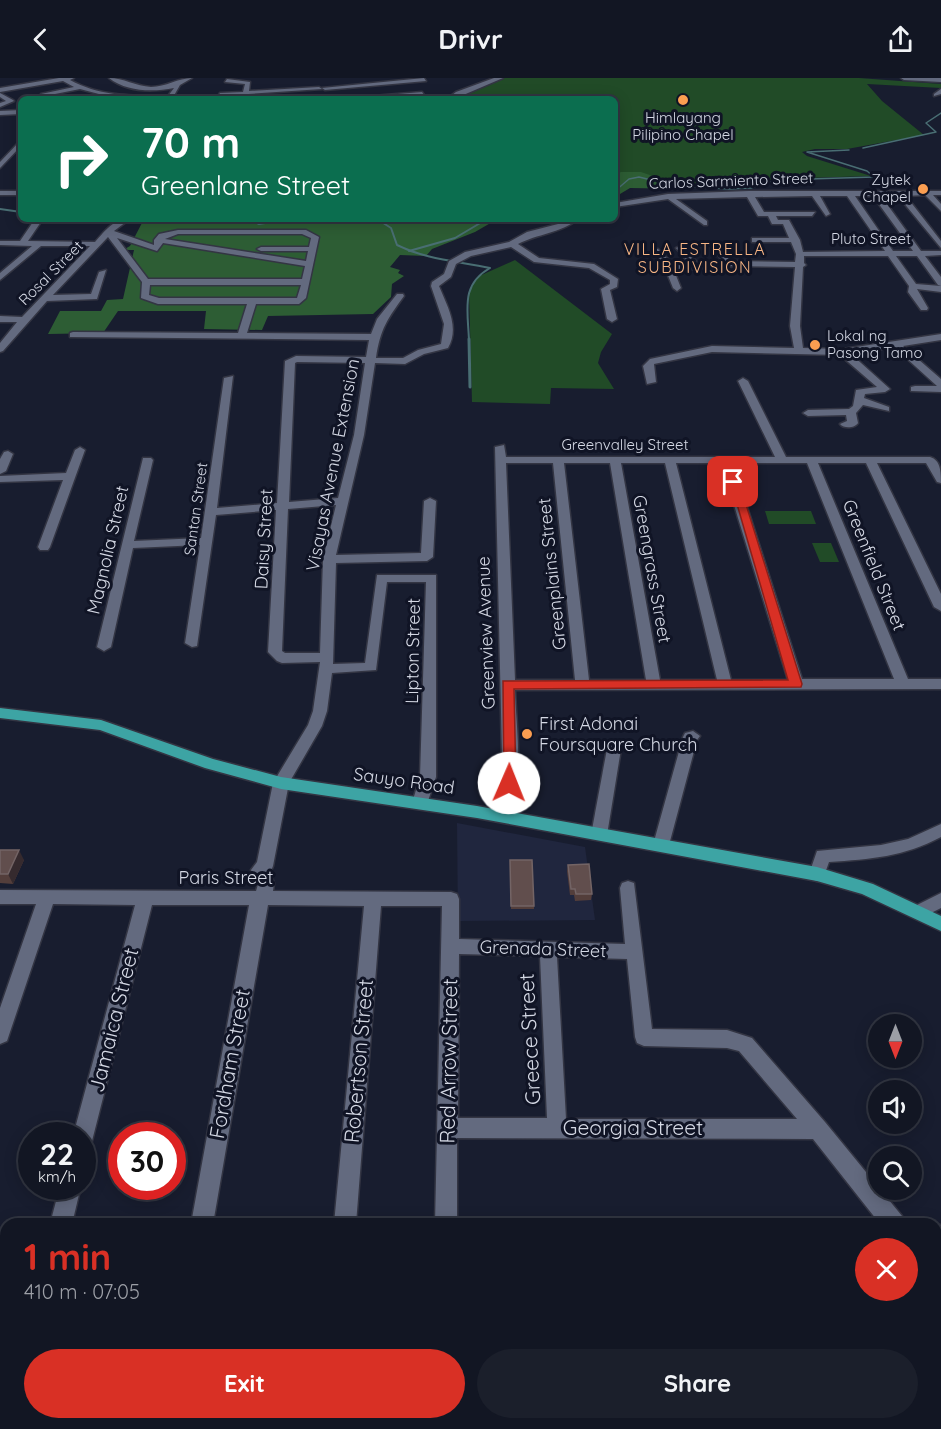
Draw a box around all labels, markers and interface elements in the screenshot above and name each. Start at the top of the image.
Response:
text: Drivr [438,22,503,56]
icon: back [24,23,57,56]
icon: share [884,23,917,56]
marker: Himlayang Pilipino Chapel [676,93,690,107]
place label: Himlayang Pilipino Chapel [632,108,734,144]
text: 70 m [141,116,240,169]
icon: right [42,120,120,198]
text: Greenlane Street [141,168,350,202]
street label: Carlos Sarmiento Street [648,168,814,193]
place label: Zytek Chapel [863,170,911,206]
marker: Zytek Chapel [916,182,930,196]
street label: Pluto Street [831,229,911,248]
street label: Rosal Street [14,236,87,309]
district label: VILLA ESTRELLA SUBDIVISION [624,239,766,277]
place label: Lokal ng Pasong Tamo [827,326,923,362]
marker: Lokal ng Pasong Tamo [808,338,822,352]
street label: Visayas Avenue Extension [301,357,364,573]
street label: Greenvalley Street [561,435,689,454]
pin [707,456,758,507]
street label: Santan Street [180,461,211,557]
icon: arrive [716,465,749,498]
street label: Magnolia Street [82,483,133,616]
street label: Daisy Street [249,488,278,590]
street label: Greengrass Street [628,493,677,645]
street label: Greenfield Street [838,496,911,634]
street label: Greenplains Street [532,497,571,651]
street label: Greenview Avenue [471,556,500,710]
street label: Lipton Street [400,598,425,704]
place label: First Adonai Foursquare Church [539,712,697,756]
marker: First Adonai Foursquare Church [520,727,534,741]
position arrow [477,751,541,815]
street label: Sauyo Road [352,762,456,799]
street label: Paris Street [179,866,273,889]
street label: Grenada Street [479,935,607,962]
street label: Jamaica Street [83,945,144,1095]
street label: Greece Street [513,973,545,1106]
street label: Robertson Street [338,978,378,1144]
street label: Red Arrow Street [434,978,462,1144]
street label: Fordham Street [203,987,255,1141]
north arrow [868,1014,922,1068]
map controls [868,1014,922,1200]
button: sound [868,1080,922,1134]
street label: Georgia Street [563,1114,703,1140]
speed limit sign: 30 [108,1122,186,1200]
text: 22 [40,1135,74,1173]
button: search [868,1146,922,1200]
text: km/h [38,1167,76,1186]
text: 1 min [24,1234,111,1279]
button: close [855,1238,918,1301]
text: 410 m · 07:05 [24,1279,140,1304]
button: Exit [24,1349,465,1418]
button: Share [477,1349,918,1418]

